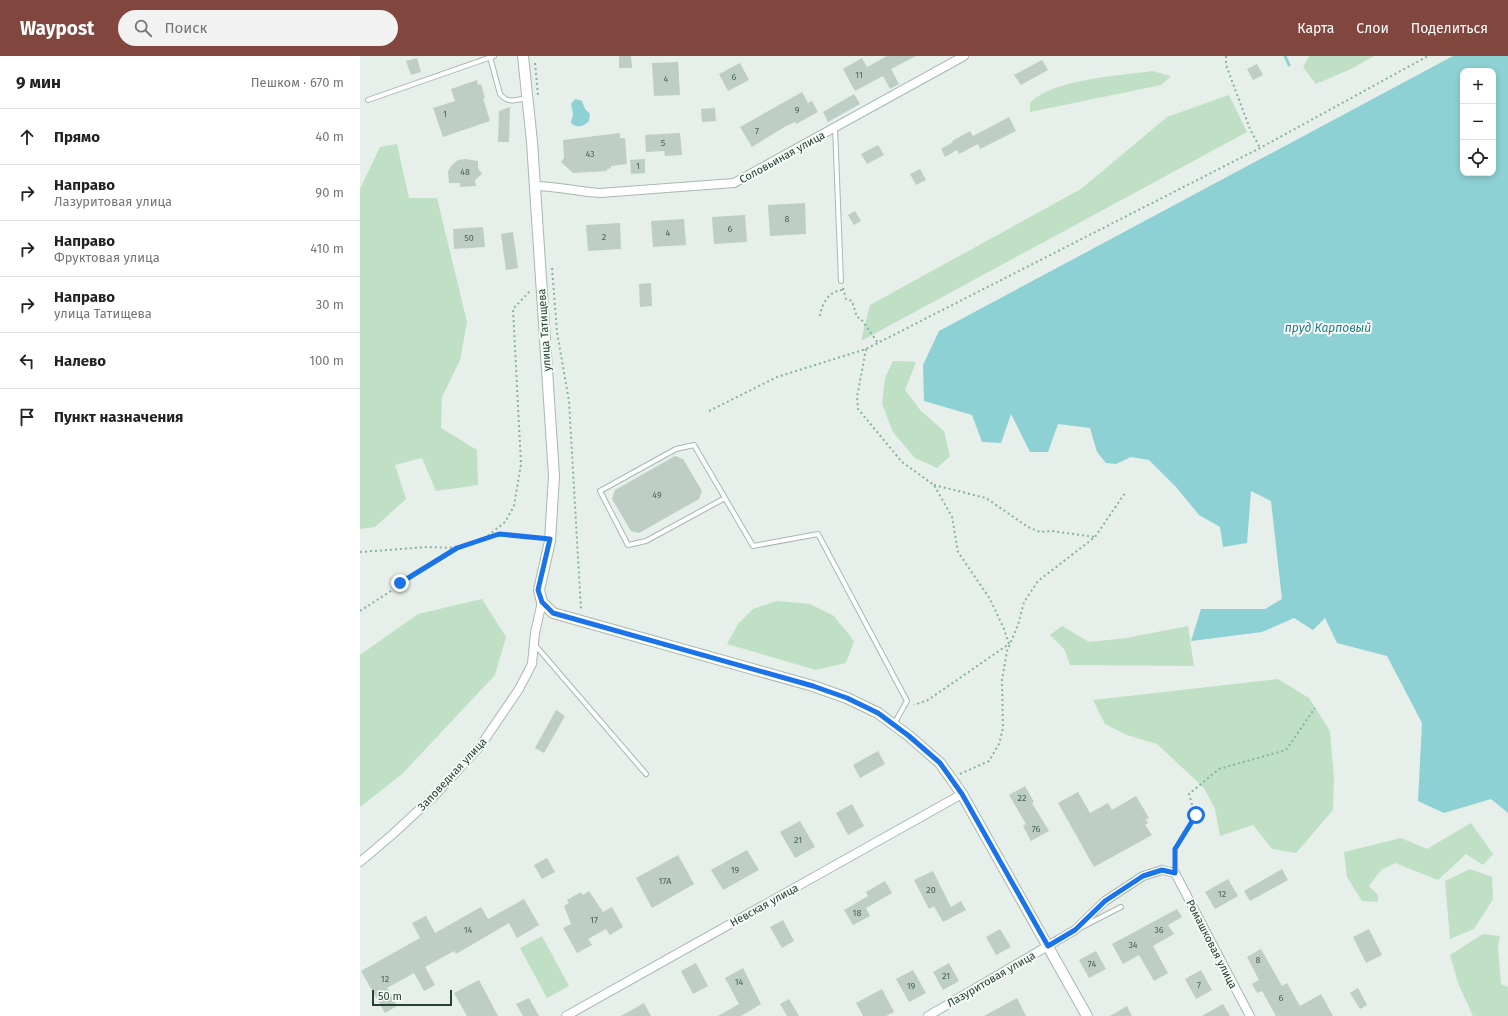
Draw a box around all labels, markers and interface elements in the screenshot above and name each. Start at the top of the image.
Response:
search box [118,10,398,46]
text: Waypost [20,17,94,40]
icon: search [132,17,154,39]
text: Поиск [164,19,207,37]
text: Карта [1297,20,1334,37]
text: Слои [1356,20,1389,37]
text: Поделиться [1411,20,1488,37]
map controls [1460,68,1496,176]
button: + [1460,68,1496,104]
house number: 11 [855,70,863,80]
text: 9 мин [16,72,61,93]
house number: 6 [732,72,737,82]
house number: 4 [664,74,669,84]
text: Пешком · 670 m [251,75,344,90]
button: − [1460,104,1496,140]
house number: 9 [795,105,800,115]
house number: 1 [443,109,447,119]
icon: ahead [16,126,38,148]
house number: 7 [755,126,759,136]
text: Прямо [54,128,100,146]
text: 40 m [315,129,344,144]
street label: Соловьиная улица [737,129,827,186]
house number: 5 [661,138,666,148]
button: locate [1460,140,1496,176]
house number: 43 [585,149,595,159]
house number: 1 [636,161,640,171]
house number: 48 [460,167,470,177]
text: Направо [54,176,115,194]
icon: right [16,182,38,204]
text: 90 m [315,185,344,200]
text: Лазуритовая улица [54,194,172,209]
house number: 8 [785,214,790,224]
house number: 6 [728,224,733,234]
house number: 4 [666,228,671,238]
text: Направо [54,232,115,250]
house number: 2 [602,232,606,242]
house number: 50 [464,233,474,243]
icon: right [16,238,38,260]
text: 410 m [310,241,344,256]
text: Фруктовая улица [54,250,160,265]
text: Направо [54,288,115,306]
street label: улица Татищева [535,288,554,372]
icon: right [16,294,38,316]
text: 30 m [316,297,344,312]
text: улица Татищева [54,306,152,321]
water label: пруд Карповый [1285,321,1371,335]
icon: left [16,350,38,372]
text: Налево [54,352,106,370]
text: 100 m [309,353,344,368]
icon: arrive [16,406,38,428]
text: Пункт назначения [54,408,183,426]
house number: 49 [652,490,662,500]
route end [391,574,409,592]
street label: Заповедная улица [415,735,490,813]
house number: 22 [1018,793,1026,803]
route start [1187,806,1205,824]
house number: 76 [1032,824,1040,834]
house number: 21 [794,835,802,845]
house number: 19 [731,865,740,875]
house number: 17А [659,876,672,886]
street label: Невская улица [728,881,801,930]
house number: 20 [926,885,936,895]
house number: 12 [1218,889,1226,899]
street label: Ромашковая улица [1183,897,1240,991]
house number: 18 [853,908,861,918]
house number: 17 [590,915,598,925]
house number: 14 [464,925,473,935]
house number: 36 [1154,925,1164,935]
house number: 34 [1128,940,1138,950]
street label: Лазуритовая улица [945,949,1038,1010]
house number: 8 [1256,955,1261,965]
house number: 74 [1088,959,1096,969]
house number: 21 [942,971,950,981]
house number: 12 [381,974,389,984]
house number: 14 [735,977,744,987]
house number: 7 [1197,980,1201,990]
house number: 19 [907,981,916,991]
scale bar [372,988,452,1007]
text: 50 m [378,990,402,1003]
house number: 6 [1279,993,1284,1003]

